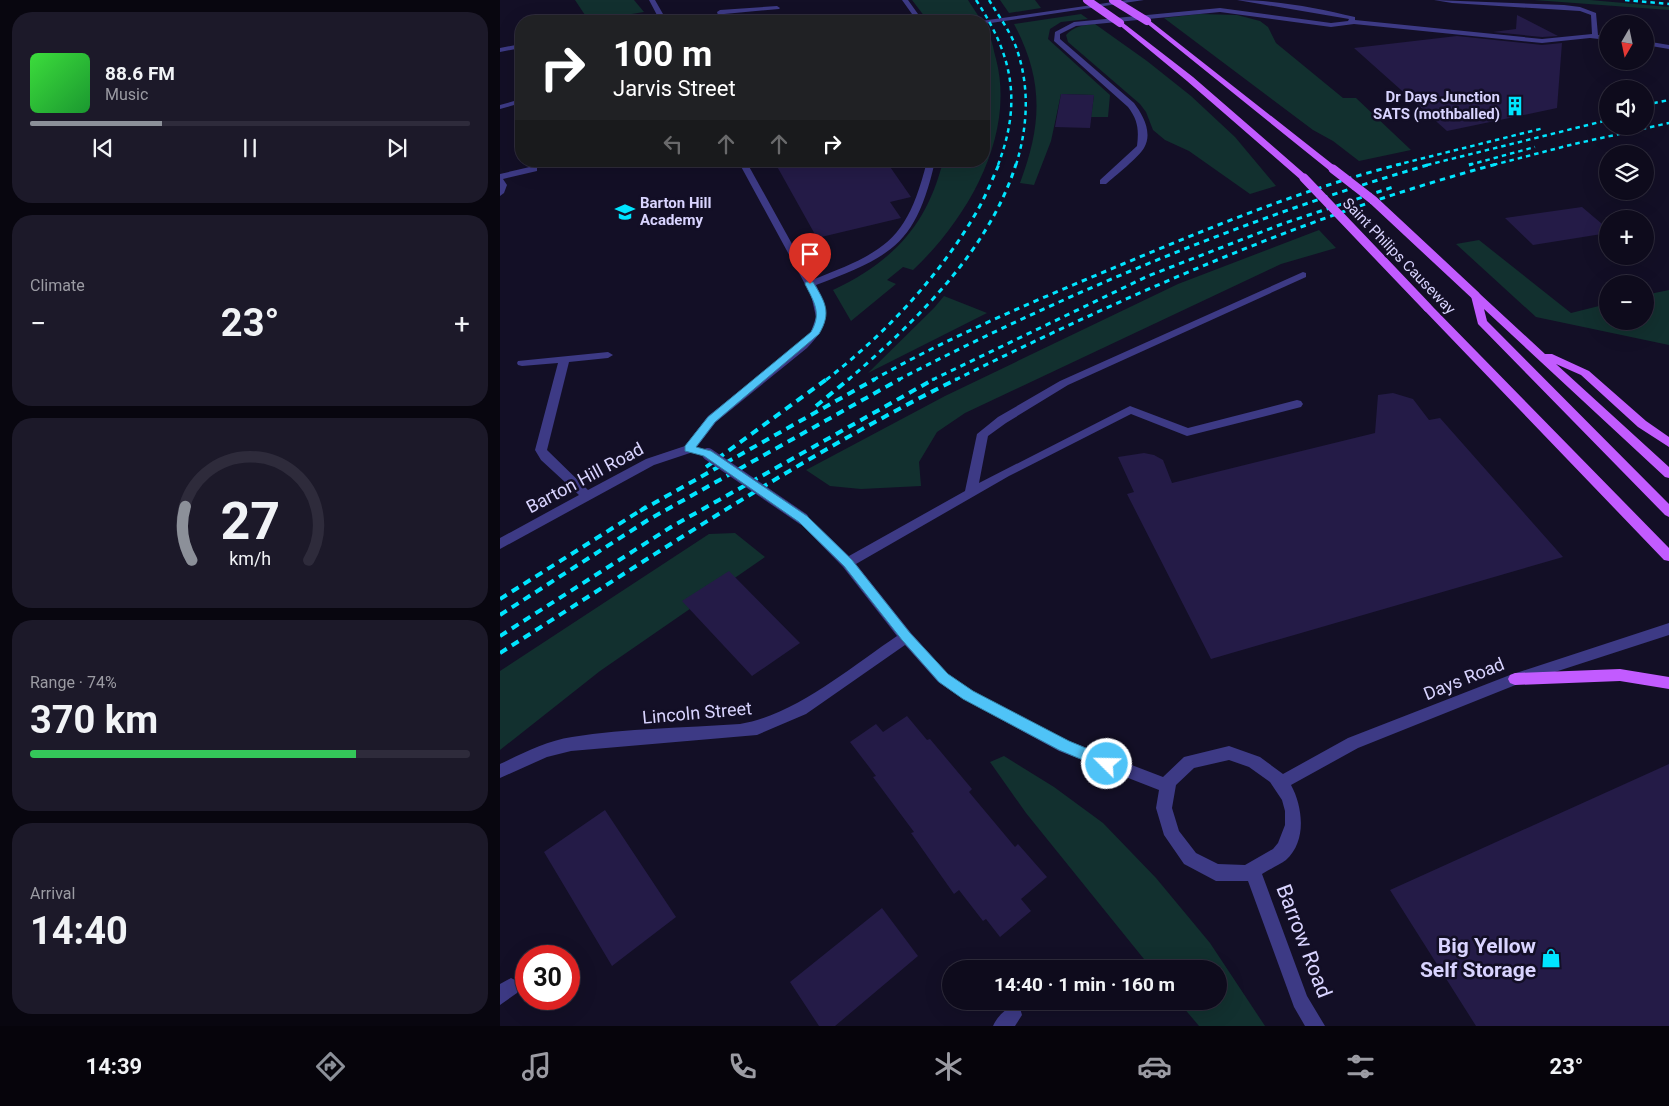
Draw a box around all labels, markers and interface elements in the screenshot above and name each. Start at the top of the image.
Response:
north arrow [1599,15,1654,70]
map controls [1599,15,1654,330]
text: 100 m [613,34,712,75]
icon: right [530,35,595,100]
text: 88.6 FM [105,62,175,85]
text: Jarvis Street [613,76,736,101]
button: sound [1599,80,1654,135]
text: Music [105,85,148,104]
place label: Dr Days Junction SATS (mothballed) [1373,88,1500,123]
building icon: Dr Days Junction SATS (mothballed) [1504,95,1526,117]
icon: left [659,130,687,158]
icon: ahead [712,130,740,158]
icon: ahead [765,130,793,158]
icon: right [818,130,846,158]
icon: previous [89,134,117,162]
icon: pause [236,134,264,162]
icon: next [383,134,411,162]
button: layers [1599,145,1654,200]
place label: Barton Hill Academy [640,194,711,229]
street label: Saint Philips Causeway [1339,194,1459,318]
school or university icon: Barton Hill Academy [614,201,636,223]
button: + [1599,210,1654,265]
pin [789,233,831,284]
icon: arrive [796,240,824,268]
button: − [1599,275,1654,330]
text: Climate [30,276,85,295]
text: 23° [221,301,279,345]
text: − [30,307,46,340]
text: + [454,307,470,340]
street label: Barton Hill Road [523,438,647,517]
text: 27 [220,491,280,552]
text: km/h [229,548,271,569]
street label: Days Road [1420,653,1507,704]
text: Range · 74% [30,673,117,692]
street label: Lincoln Street [641,697,753,728]
text: 370 km [30,698,158,742]
position arrow [1080,737,1132,789]
street label: Barrow Road [1271,881,1337,1001]
text: Arrival [30,884,75,903]
text: 14:40 [30,909,128,953]
place label: Big Yellow Self Storage [1420,934,1537,982]
speed limit sign: 30 [515,945,580,1010]
shop icon: Big Yellow Self Storage [1540,947,1562,969]
text: 14:40 · 1 min · 160 m [994,973,1175,996]
icon: directions [313,1049,348,1084]
icon: music [519,1049,554,1084]
icon: phone [725,1049,760,1084]
icon: climate [931,1049,966,1084]
icon: car [1137,1049,1172,1084]
icon: filters [1343,1049,1378,1084]
text: 14:39 [86,1054,142,1079]
text: 23° [1550,1054,1583,1079]

